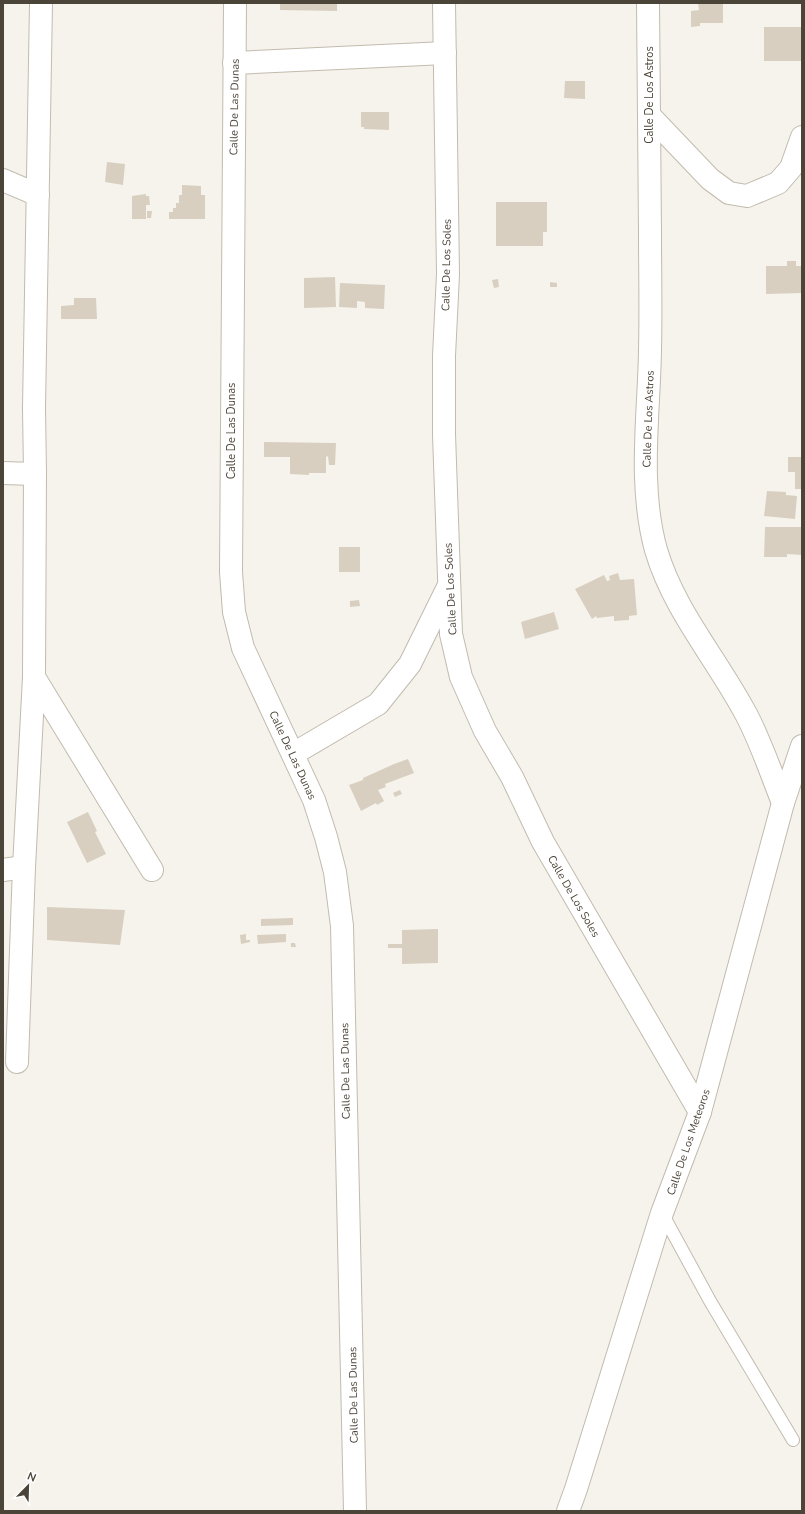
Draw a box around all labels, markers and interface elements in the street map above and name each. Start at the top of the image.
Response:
street label: Calle De Los Astros [642,46,657,144]
street label: Calle De Las Dunas [226,59,243,155]
street label: Calle De Los Soles [438,219,455,311]
street label: Calle De Los Astros [639,370,658,468]
street label: Calle De Las Dunas [224,383,239,479]
street label: Calle De Los Soles [441,542,460,636]
street label: Calle De Las Dunas [265,708,320,802]
street label: Calle De Los Soles [544,852,603,940]
street label: Calle De Las Dunas [337,1023,354,1119]
street label: Calle De Los Meteoros [663,1087,714,1197]
street label: Calle De Las Dunas [345,1347,362,1443]
north arrow [8,1466,48,1506]
text: N [25,1469,38,1486]

